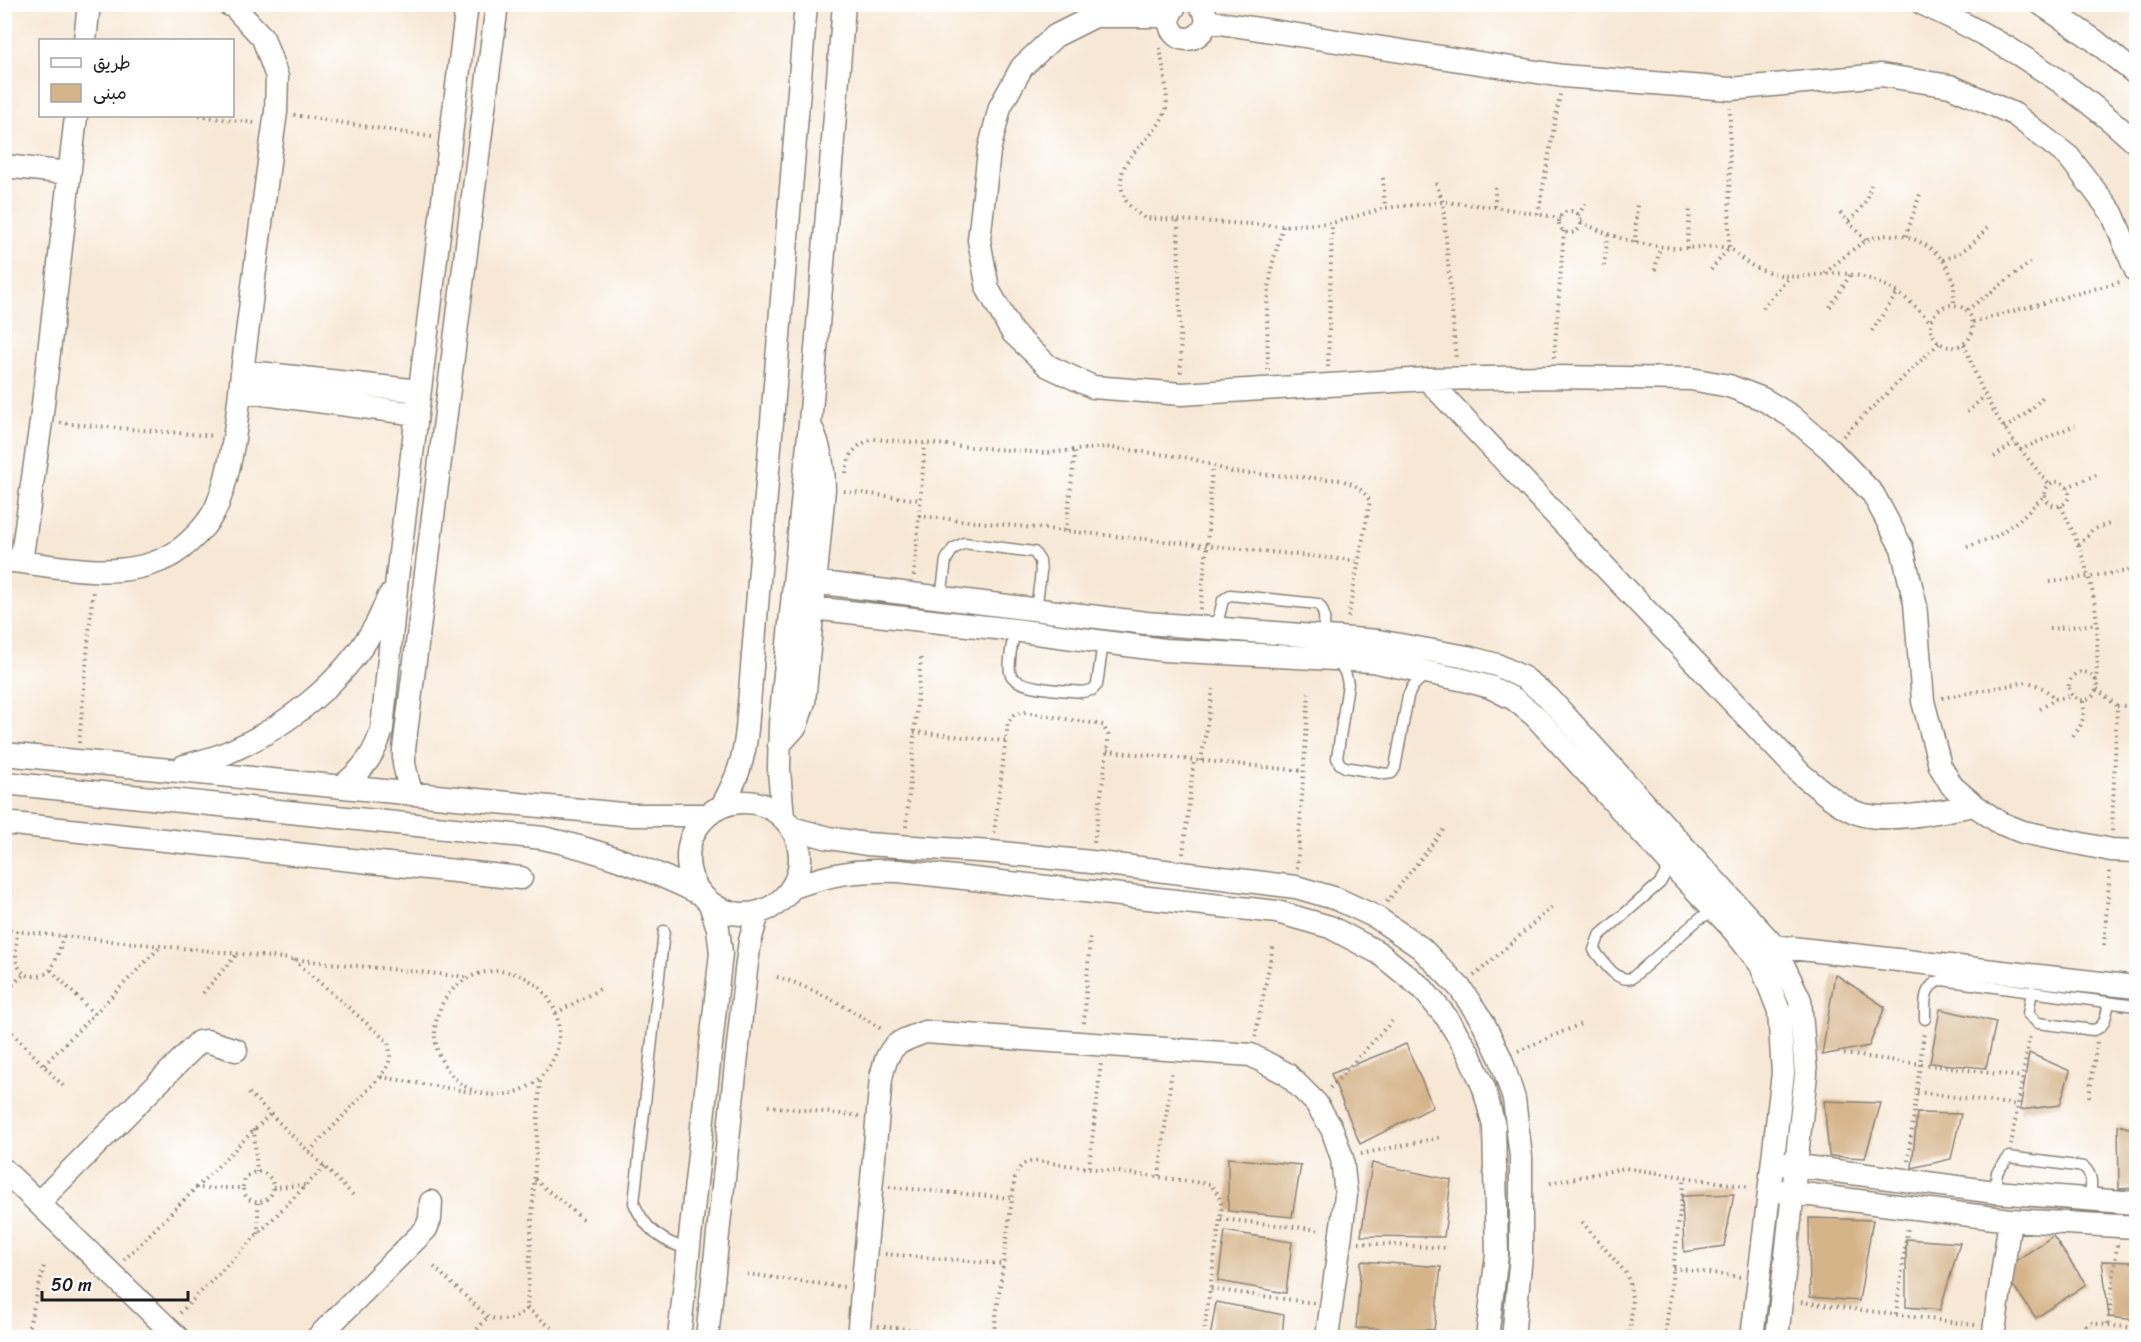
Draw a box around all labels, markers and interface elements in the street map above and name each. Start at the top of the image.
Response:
legend [39,39,234,117]
text: طريق [93,47,131,79]
text: مبنى [93,77,127,109]
scale bar [42,1264,188,1302]
text: 50 m [51,1269,92,1301]

